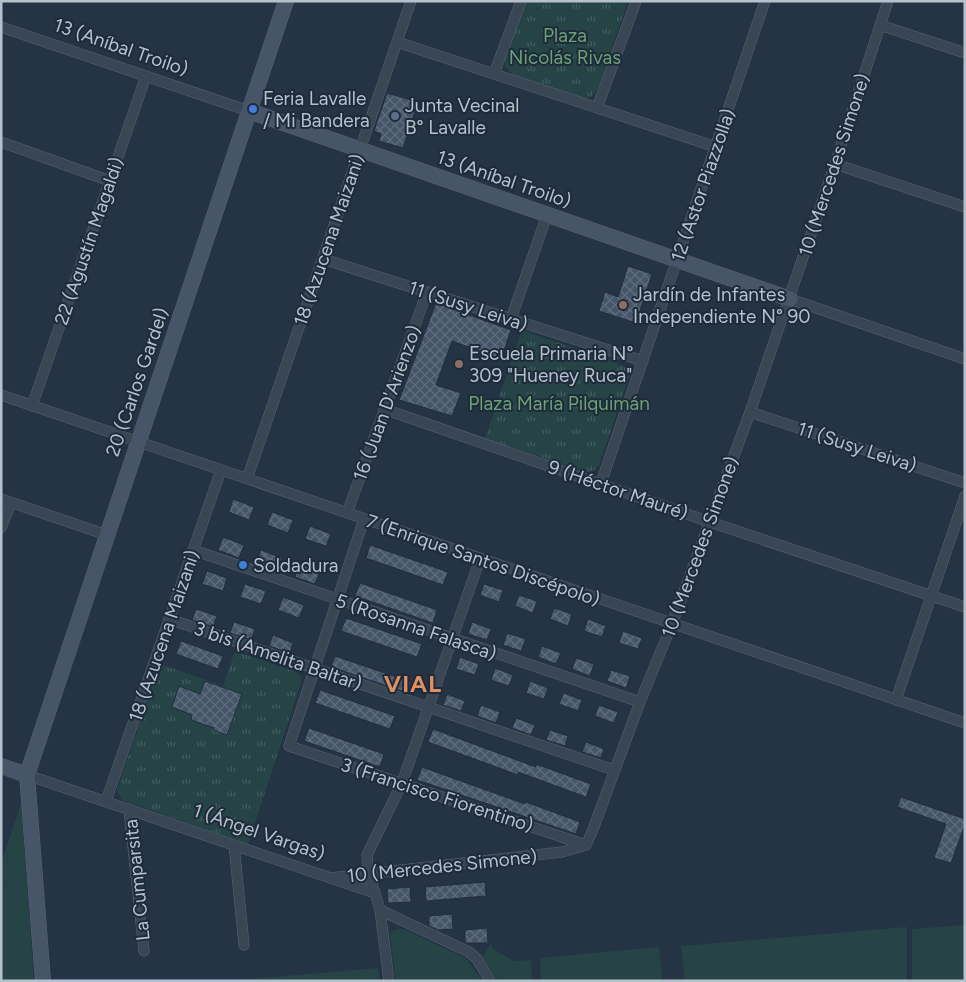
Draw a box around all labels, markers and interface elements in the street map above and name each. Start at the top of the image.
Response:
street label: 13 (Aníbal Troilo) [51,13,191,81]
park label: Plaza Nicolás Rivas [509,24,621,69]
street label: 10 (Mercedes Simone) [794,71,874,259]
place label: Feria Lavalle / Mi Bandera [263,87,370,132]
place label: Junta Vecinal B° Lavalle [405,94,519,139]
marker: Feria Lavalle / Mi Bandera [247,103,259,115]
street label: 12 (Astor Piazzolla) [666,105,740,265]
marker: Junta Vecinal B° Lavalle [389,110,401,122]
street label: 13 (Aníbal Troilo) [434,145,574,213]
street label: 18 (Azucena Maizani) [289,151,369,329]
street label: 22 (Agustín Magaldi) [49,154,129,328]
street label: 11 (Susy Leiva) [406,276,530,336]
place label: Jardín de Infantes Independiente N° 90 [633,283,811,328]
marker: Jardín de Infantes Independiente N° 90 [617,299,629,311]
street label: 20 (Carlos Gardel) [101,305,173,459]
street label: 16 (Juan D'Arienzo) [348,322,426,484]
place label: Escuela Primaria N° 309 "Hueney Ruca" [469,342,633,387]
marker: Escuela Primaria N° 309 "Hueney Ruca" [453,358,465,370]
park label: Plaza María Pilquimán [468,392,650,415]
street label: 11 (Susy Leiva) [795,417,919,477]
street label: 10 (Mercedes Simone) [657,453,743,641]
street label: 9 (Héctor Mauré) [545,455,691,525]
street label: 7 (Enrique Santos Discépolo) [363,509,603,611]
street label: 18 (Azucena Maizani) [124,547,204,725]
place label: Soldadura [253,554,339,577]
marker: Soldadura [237,559,249,571]
street label: 5 (Rosanna Falasca) [333,589,499,665]
street label: 3 bis (Amelita Baltar) [191,617,365,695]
district label: VIAL [384,669,442,698]
street label: 3 (Francisco Fiorentino) [338,753,536,837]
street label: 1 (Ángel Vargas) [190,799,328,865]
street label: La Cumparsita [119,818,155,942]
street label: 10 (Mercedes Simone) [346,845,538,887]

